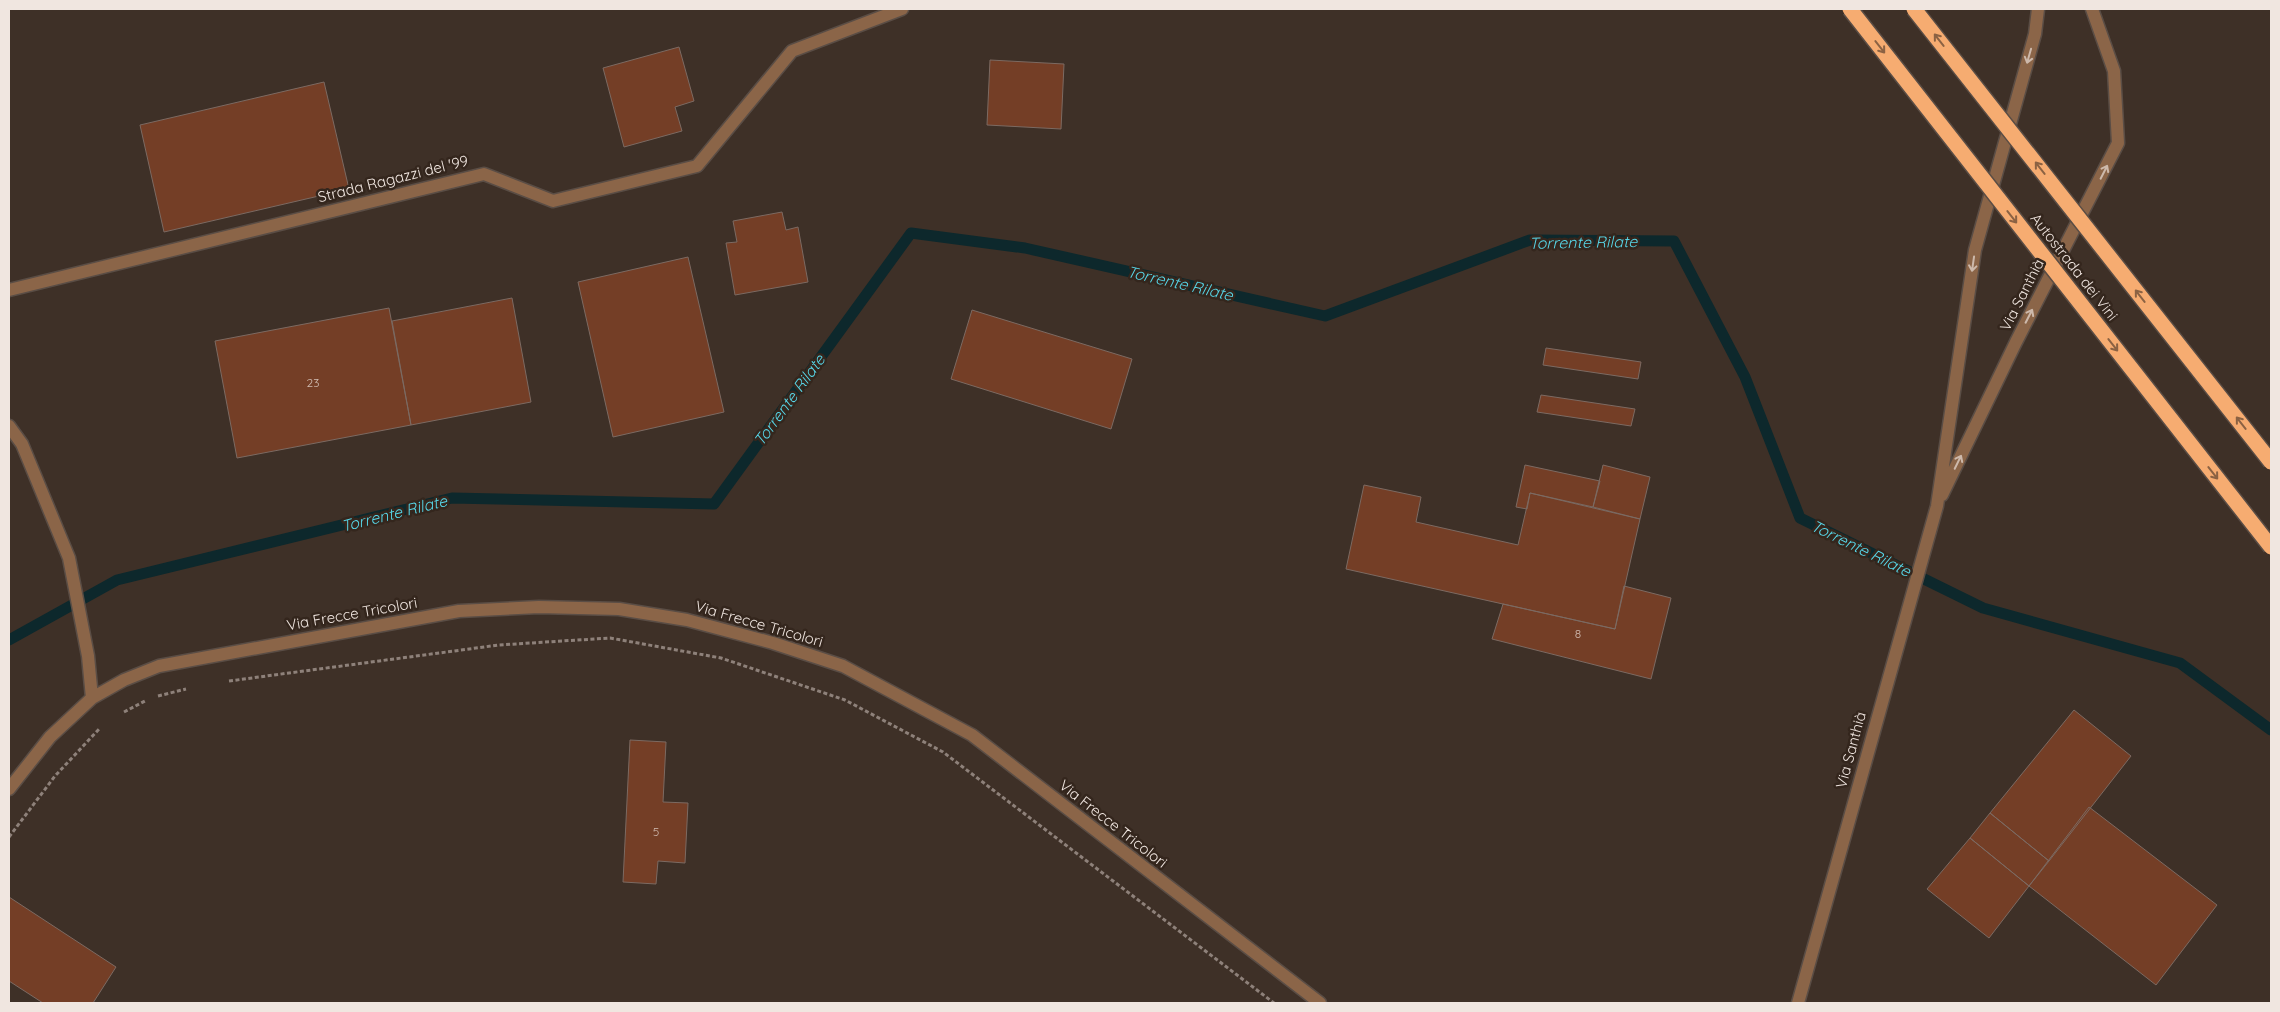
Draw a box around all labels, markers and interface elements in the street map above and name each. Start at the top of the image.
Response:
one-way arrow [1934,34,1945,47]
one-way arrow [1874,41,1885,54]
one-way arrow [2023,48,2033,64]
street label: Strada Ragazzi del '99 [316,151,470,206]
one-way arrow [2034,162,2045,175]
one-way arrow [2100,165,2109,180]
street label: Autostrada dei Vini [2027,209,2122,324]
one-way arrow [2007,210,2018,223]
water label: Torrente Rilate [1529,231,1638,253]
one-way arrow [1967,256,1977,272]
street label: Via Santhià [1995,256,2048,334]
water label: Torrente Rilate [1125,261,1236,305]
one-way arrow [2135,290,2146,303]
one-way arrow [2025,309,2034,324]
one-way arrow [2107,338,2118,351]
water label: Torrente Rilate [749,350,829,450]
house number: 23 [307,375,319,390]
one-way arrow [2236,416,2246,430]
one-way arrow [1954,455,1963,470]
one-way arrow [2207,466,2218,479]
water label: Torrente Rilate [339,490,450,536]
water label: Torrente Rilate [1808,515,1915,581]
street label: Via Frecce Tricolori [285,593,419,634]
street label: Via Frecce Tricolori [693,596,825,651]
house number: 8 [1575,626,1581,641]
street label: Via Santhià [1831,710,1870,790]
street label: Via Frecce Tricolori [1055,775,1171,872]
house number: 5 [653,824,659,839]

